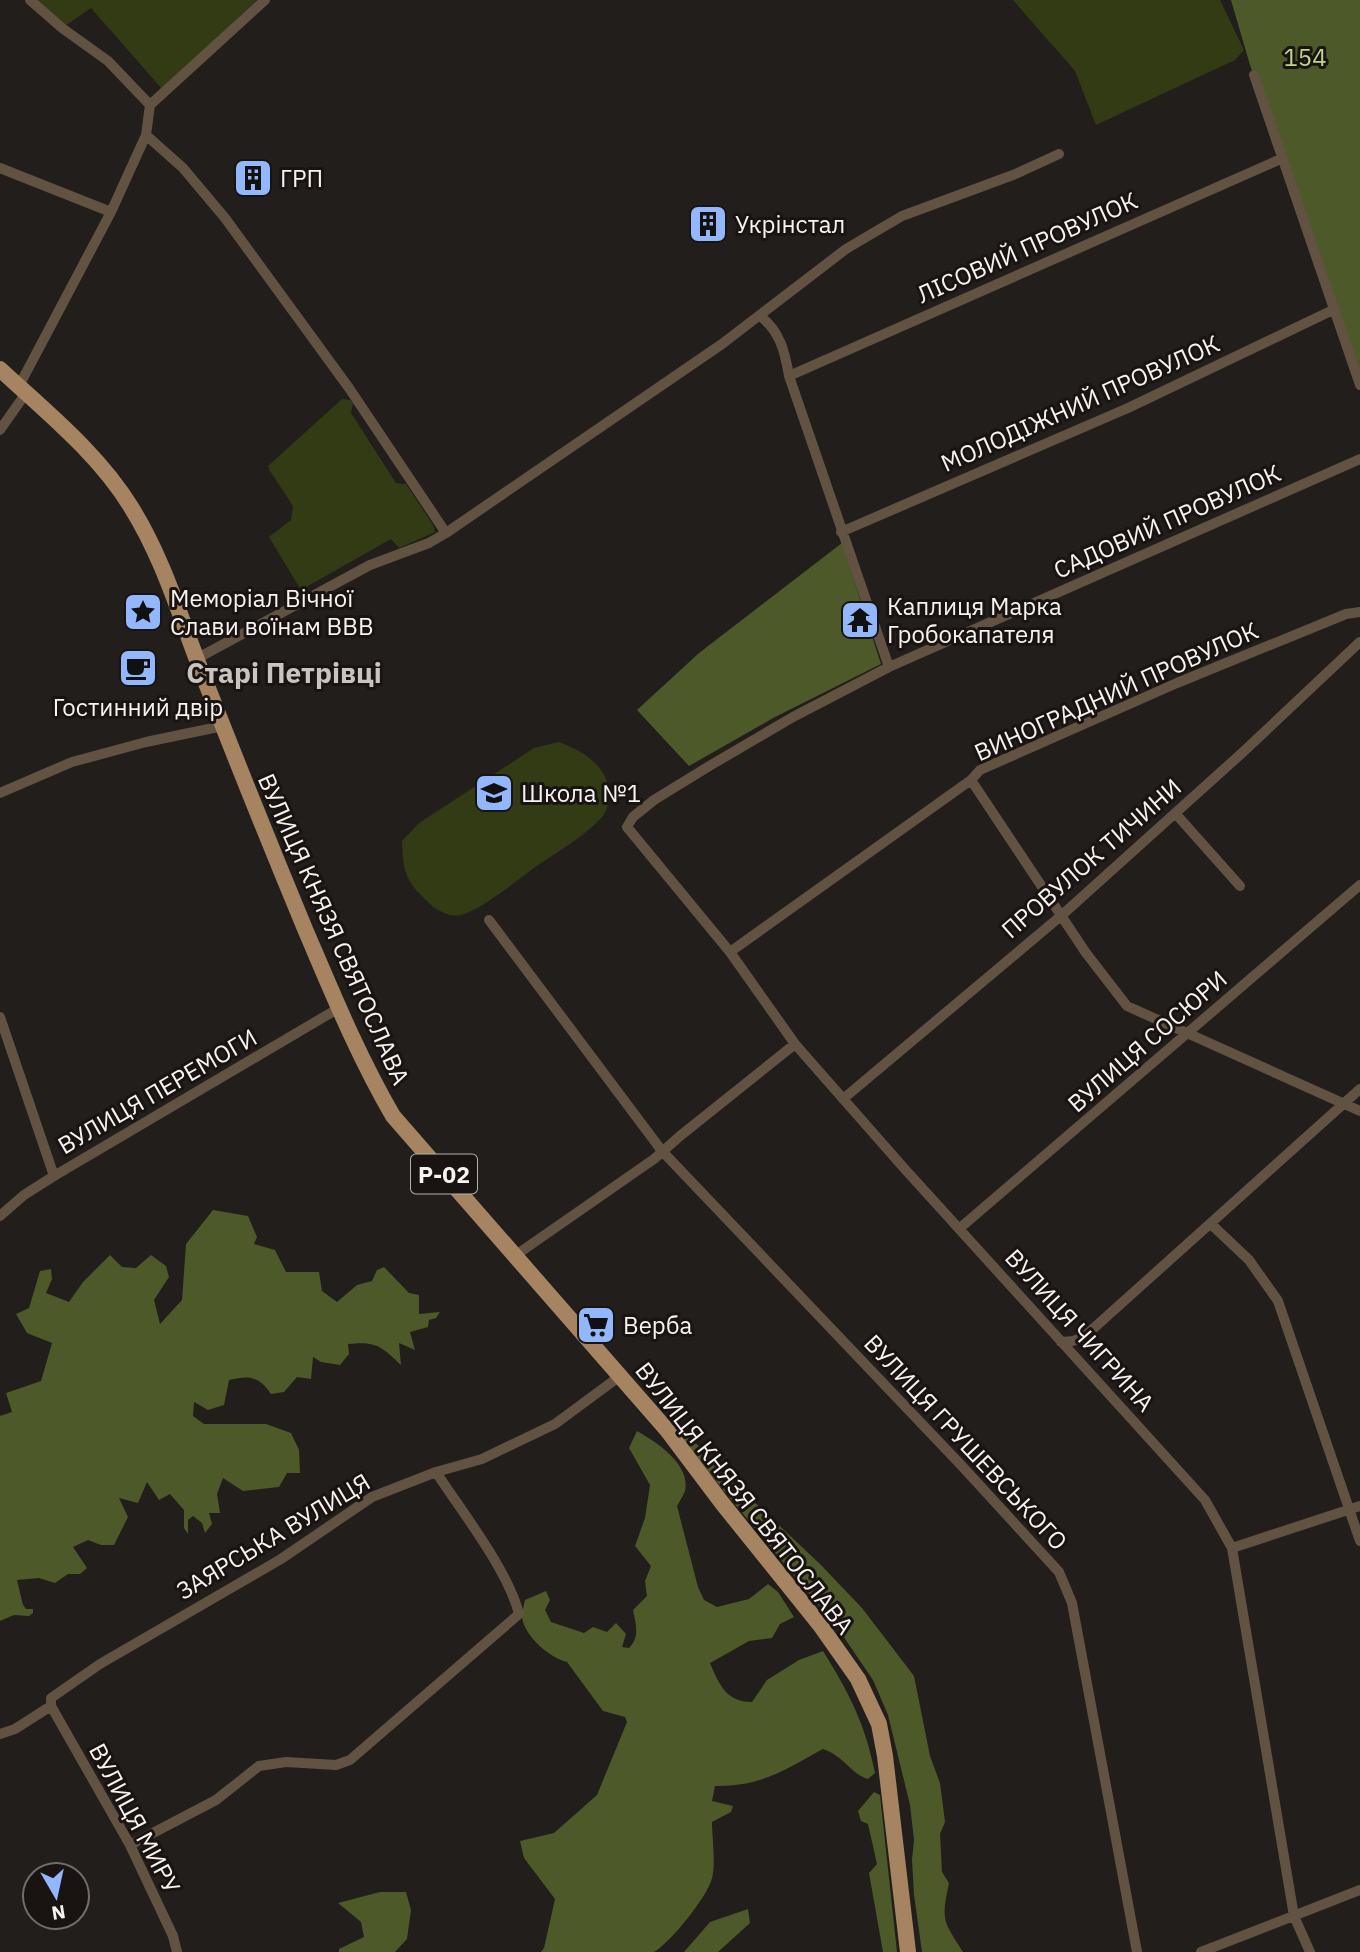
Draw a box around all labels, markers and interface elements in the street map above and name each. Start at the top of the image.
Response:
park label: 154 [1283,41,1327,73]
building icon: ГРП [232,157,274,199]
place label: ГРП [280,162,323,194]
street label: ЛІСОВИЙ ПРОВУЛОК [912,184,1142,310]
building icon: Укрінстал [687,203,729,245]
place label: Укрінстал [735,208,845,240]
street label: МОЛОДІЖНИЙ ПРОВУЛОК [936,327,1224,479]
street label: САДОВИЙ ПРОВУЛОК [1048,456,1286,586]
place label: Меморіал Вічної Слави воїнам ВВВ [170,582,374,642]
place label: Каплиця Марка Гробокапателя [887,590,1062,650]
place icon: Меморіал Вічної Слави воїнам ВВВ [122,591,164,633]
temple icon: Каплиця Марка Гробокапателя [839,599,881,641]
street label: ВИНОГРАДНИЙ ПРОВУЛОК [969,614,1263,768]
cafe icon: Гостинний двір [117,647,159,689]
district label: Старі Петрівці [186,654,382,691]
place label: Гостинний двір [53,691,223,723]
street label: ВУЛИЦЯ КНЯЗЯ СВЯТОСЛАВА [251,768,417,1090]
street label: ПРОВУЛОК ТИЧИНИ [994,771,1188,945]
school or university icon: Школа №1 [473,772,515,814]
place label: Школа №1 [521,777,641,809]
street label: ВУЛИЦЯ СОСЮРИ [1061,963,1233,1119]
street label: ВУЛИЦЯ ПЕРЕМОГИ [52,1021,262,1161]
road number: Р-02 [411,1154,477,1194]
street label: ВУЛИЦЯ ЧИГРИНА [998,1242,1162,1418]
supermarket icon: Верба [575,1304,617,1346]
place label: Верба [623,1309,692,1341]
street label: ВУЛИЦЯ ГРУШЕВСЬКОГО [857,1327,1075,1557]
street label: ВУЛИЦЯ КНЯЗЯ СВЯТОСЛАВА [629,1355,861,1641]
street label: ЗАЯРСЬКА ВУЛИЦЯ [170,1465,376,1607]
street label: ВУЛИЦЯ МИРУ [82,1737,188,1899]
north arrow [21,1861,91,1931]
text: N [50,1900,67,1926]

